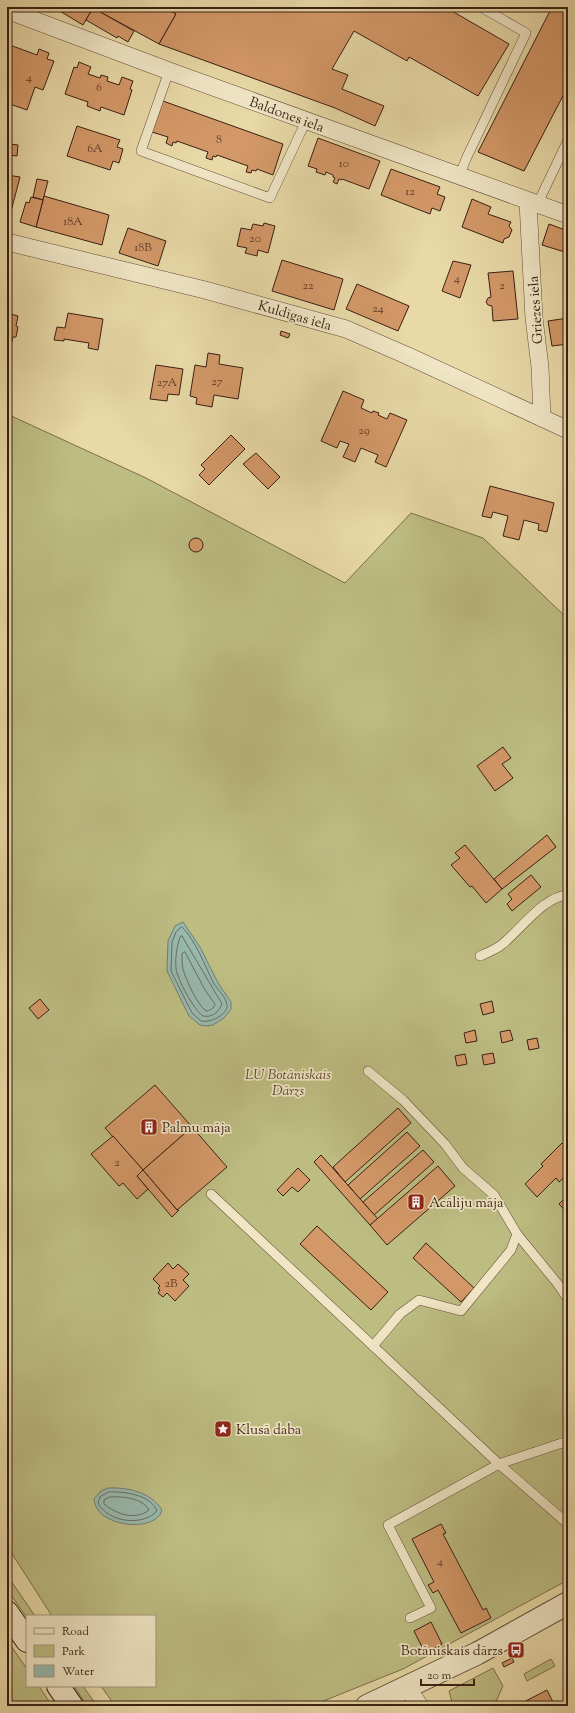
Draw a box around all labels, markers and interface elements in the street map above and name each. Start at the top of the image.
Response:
house number: 4 [26,69,32,87]
house number: 6 [96,79,102,97]
street label: Baldones iela [246,93,327,139]
house number: 8 [216,131,222,149]
house number: 6A [87,140,103,158]
house number: 10 [339,155,349,173]
house number: 12 [405,183,415,201]
house number: 18A [63,213,83,231]
house number: 20 [249,230,261,248]
house number: 18B [134,239,152,257]
house number: 4 [454,270,460,288]
street label: Griezes iela [525,275,549,345]
house number: 22 [302,277,314,295]
house number: 2 [499,277,505,295]
street label: Kuldīgas iela [255,297,334,337]
house number: 24 [372,300,384,318]
house number: 27 [211,373,223,391]
house number: 27A [157,374,178,392]
house number: 29 [358,422,370,440]
park label: LU Botāniskais Dārzs [245,1066,331,1102]
building icon: Palmu māja [139,1117,159,1137]
place label: Palmu māja [162,1119,231,1139]
house number: 2 [114,1154,120,1172]
building icon: Acāliju māja [406,1192,426,1212]
place label: Acāliju māja [429,1194,504,1214]
house number: 2B [164,1275,178,1293]
place icon: Klusā daba [213,1419,233,1439]
place label: Klusā daba [236,1421,302,1441]
house number: 4 [437,1553,443,1571]
legend [26,1615,156,1687]
text: Road [62,1623,89,1641]
bus stop icon: Botāniskais dārzs [506,1640,526,1660]
place label: Botāniskais dārzs [401,1642,503,1662]
text: Park [62,1643,85,1661]
scale bar [421,1661,474,1687]
text: Water [62,1663,95,1681]
text: 20 m [427,1667,452,1685]

